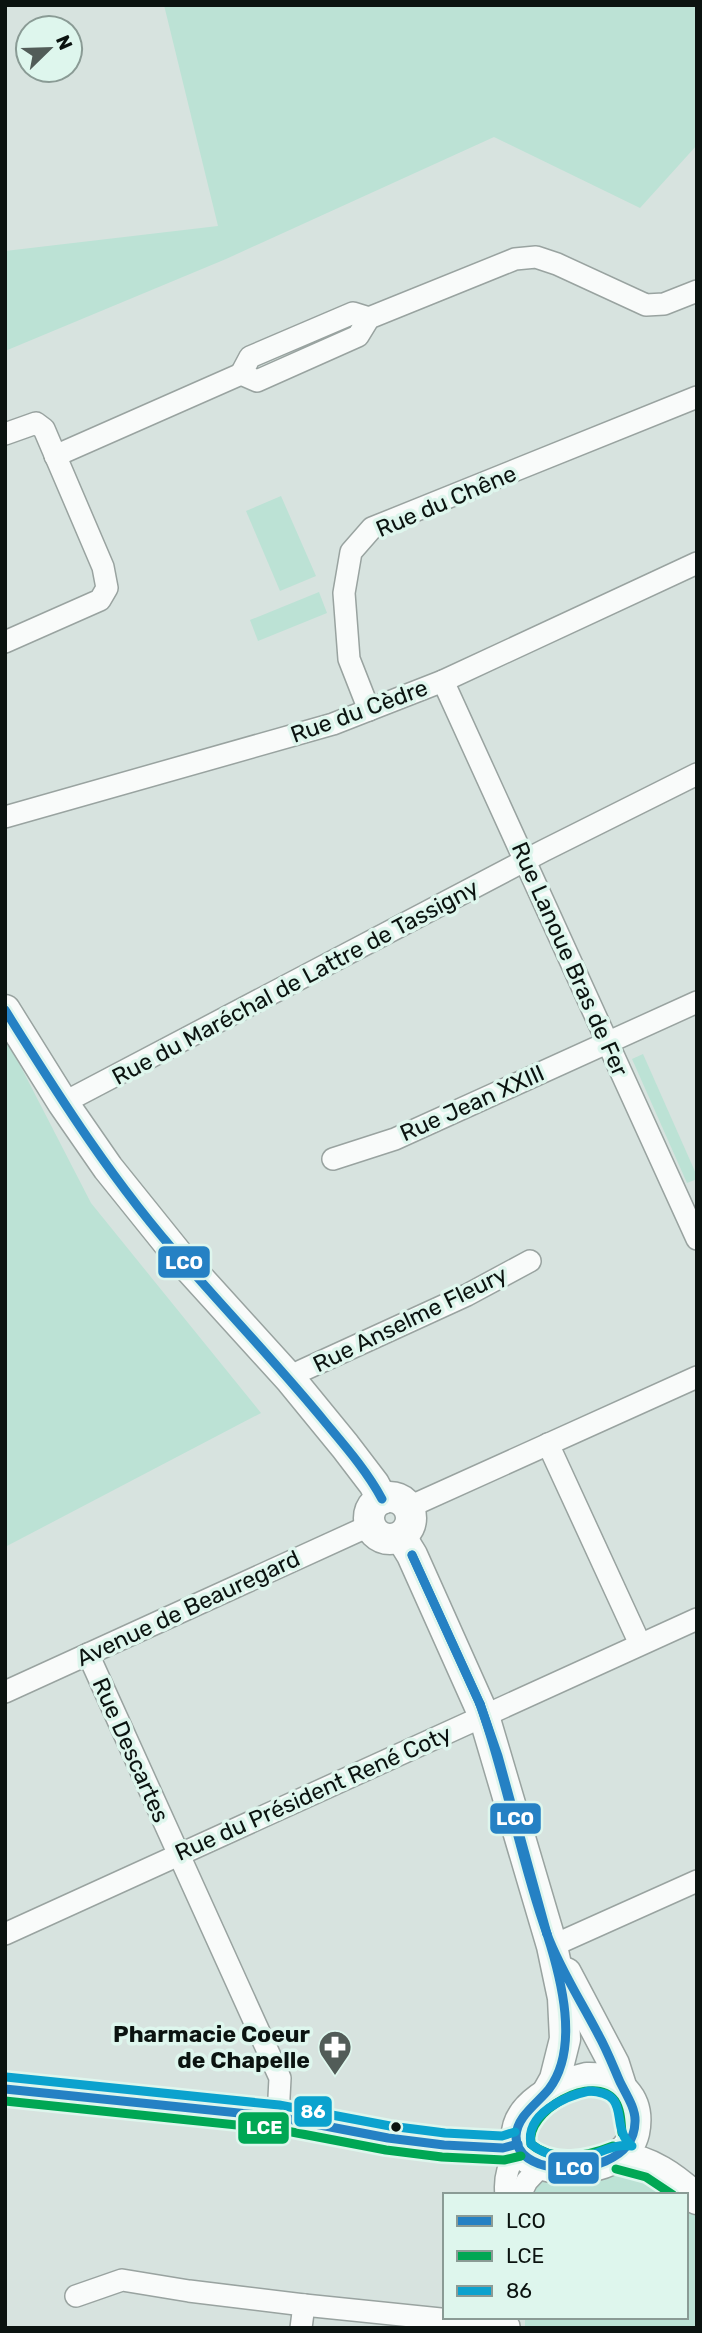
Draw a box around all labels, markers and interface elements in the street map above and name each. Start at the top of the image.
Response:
north arrow [14,14,84,84]
text: N [51,32,77,53]
street label: Rue du Chêne [372,459,520,543]
street label: Rue du Cèdre [287,673,431,749]
street label: Rue Lanoue Bras de Fer [506,837,634,1081]
street label: Rue du Maréchal de Lattre de Tassigny [107,873,483,1091]
street label: Rue Jean XXIII [395,1059,549,1147]
line badge: LCO [157,1245,211,1279]
text: LCO [165,1251,203,1274]
street label: Rue Anselme Fleury [308,1260,512,1378]
street label: Avenue de Beauregard [72,1544,304,1672]
street label: Rue Descartes [87,1673,175,1827]
street label: Rue du Président René Coty [171,1719,456,1867]
line badge: LCO [489,1802,542,1835]
text: LCO [496,1807,534,1830]
place label: Pharmacie Coeur de Chapelle [113,2020,311,2074]
pharmacy icon: Pharmacie Coeur de Chapelle [316,2028,354,2077]
line badge: 86 [293,2095,333,2128]
text: 86 [300,2100,326,2123]
line badge: LCE [237,2111,290,2145]
text: LCE [246,2116,282,2139]
unlabelled marker [389,2120,403,2134]
line badge: LCO [547,2151,600,2185]
text: LCO [555,2157,593,2180]
legend [443,2193,688,2319]
text: LCO [506,2208,546,2233]
text: LCE [506,2243,544,2268]
text: 86 [506,2278,532,2303]

